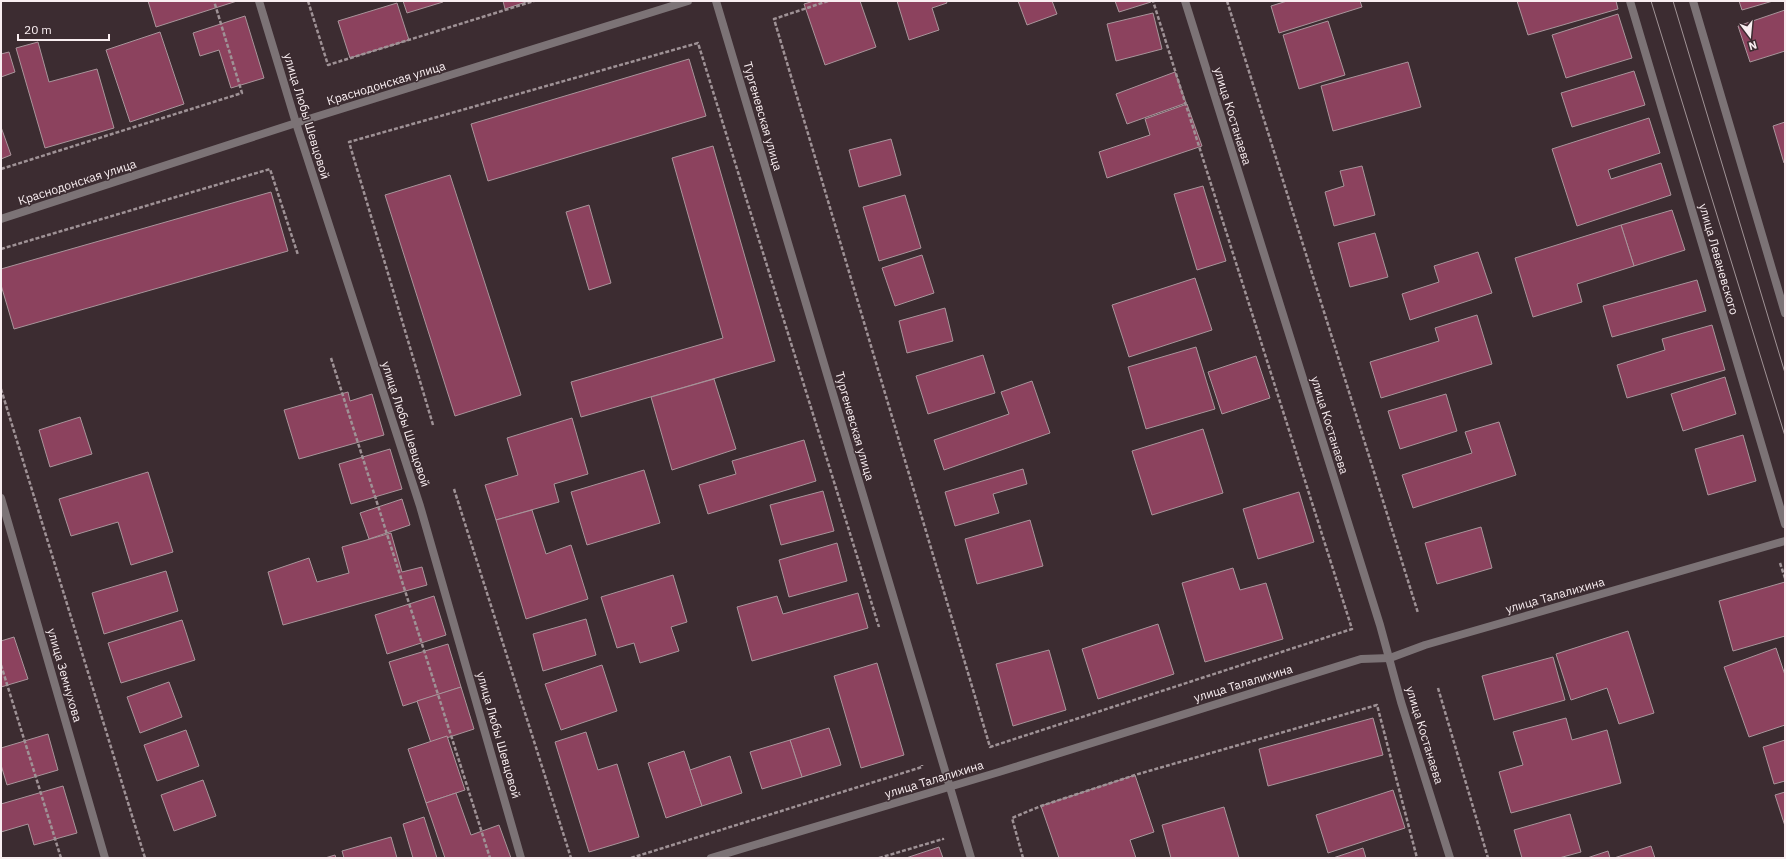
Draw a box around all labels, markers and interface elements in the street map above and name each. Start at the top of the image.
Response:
scale bar [18,16,109,42]
north arrow [1730,16,1770,56]
text: 20 m [24,22,52,37]
text: N [1747,38,1759,53]
street label: улица Любы Шевцовой [281,51,333,181]
street label: Краснодонская улица [325,58,448,108]
street label: Тургеневская улица [740,60,786,173]
street label: улица Костанаева [1211,65,1255,167]
street label: Краснодонская улица [16,156,139,208]
street label: улица Леваневского [1696,202,1742,317]
street label: улица Любы Шевцовой [379,359,433,489]
street label: Тургеневская улица [832,370,878,483]
street label: улица Костанаева [1308,374,1352,476]
street label: улица Талалихина [1504,574,1607,616]
street label: улица Земнухова [44,626,86,724]
street label: улица Талалихина [1192,661,1295,705]
street label: улица Любы Шевцовой [474,670,524,800]
street label: улица Костанаева [1403,684,1447,786]
street label: улица Талалихина [883,757,986,801]

